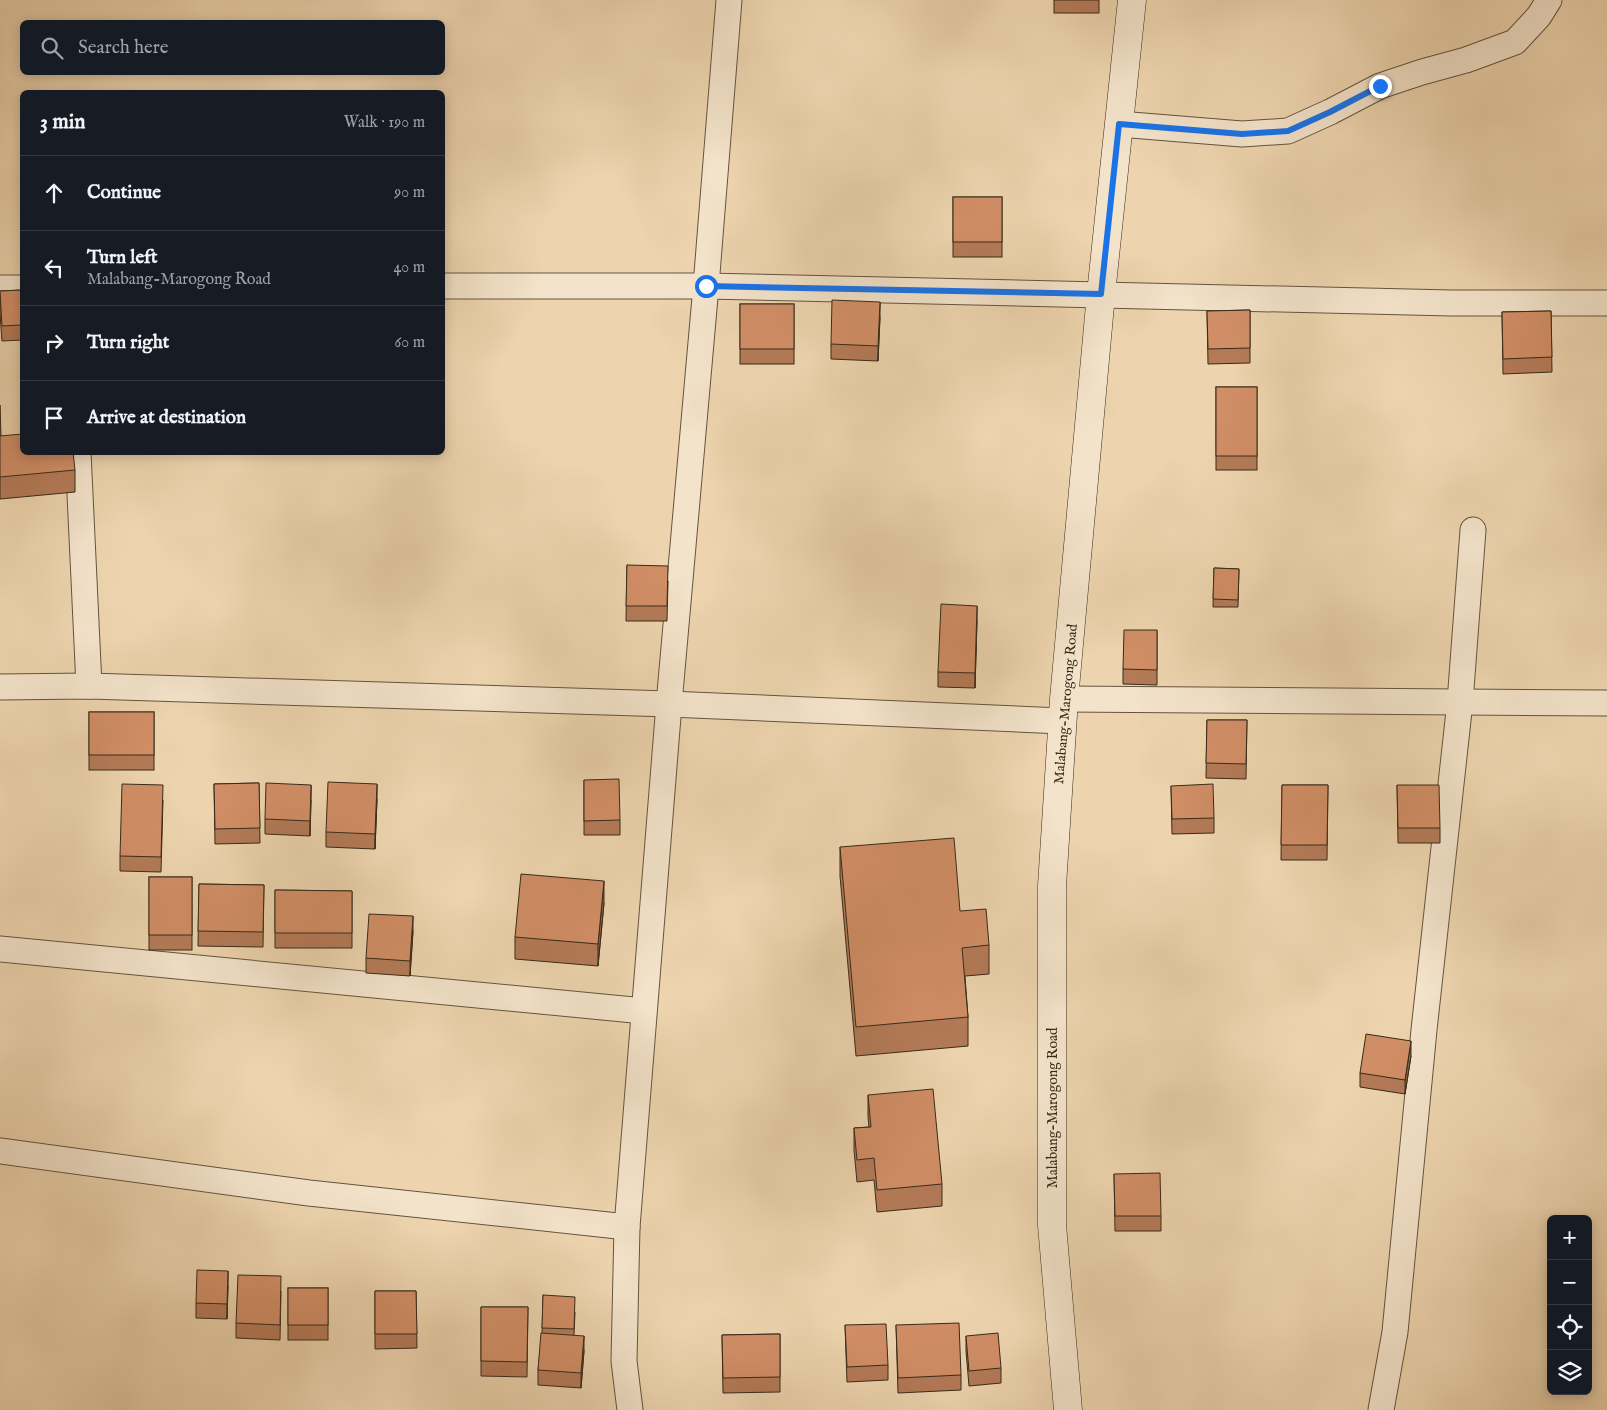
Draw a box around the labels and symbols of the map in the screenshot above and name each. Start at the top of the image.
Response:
route end [1369,75,1392,98]
route start [695,275,718,298]
street label: Malabang-Marogong Road [1050,623,1082,785]
street label: Malabang-Marogong Road [1044,1027,1062,1188]

